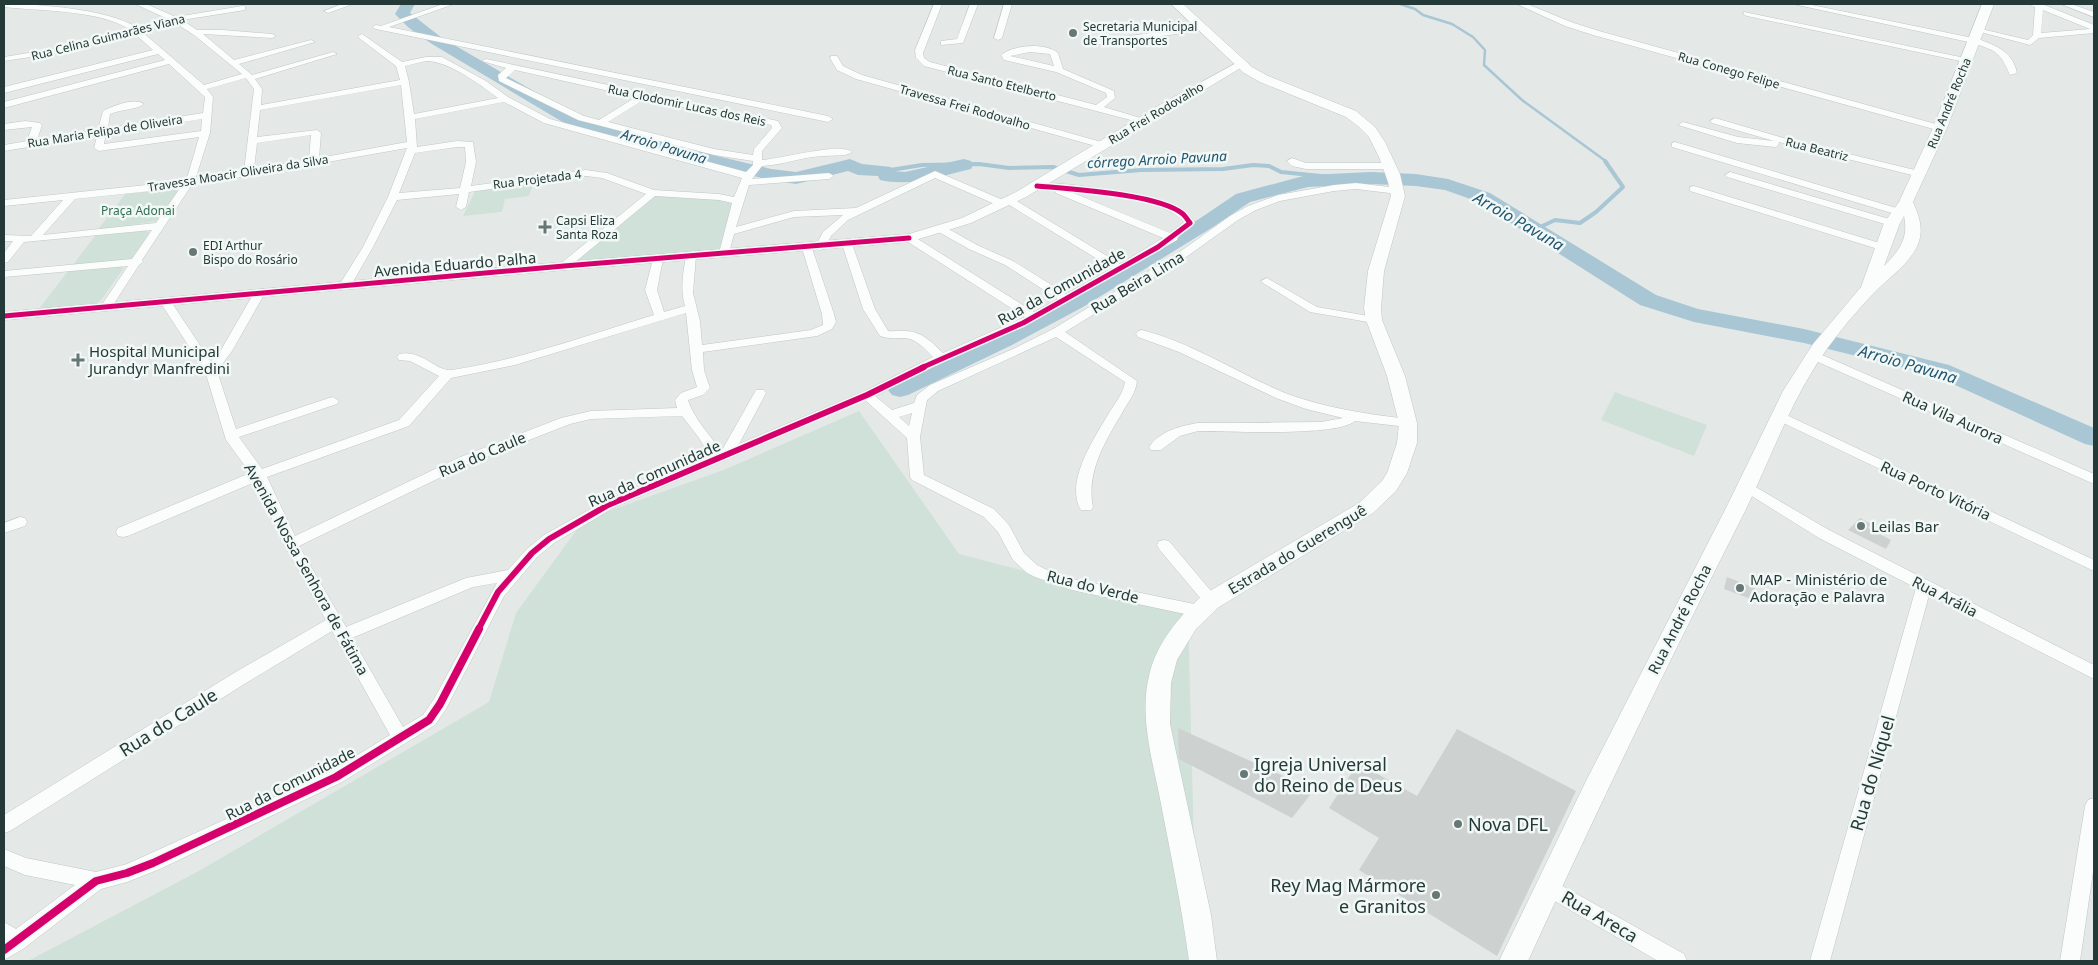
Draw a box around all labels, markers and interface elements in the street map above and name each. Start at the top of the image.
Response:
street label: Rua Celina Guimarães Viana [29,10,187,64]
place label: Secretaria Municipal de Transportes [1083,18,1197,49]
marker: Secretaria Municipal de Transportes [1067,27,1079,39]
street label: Rua Conego Felipe [1676,47,1782,93]
street label: Rua André Rocha [1923,55,1975,151]
street label: Rua Santo Etelberto [946,61,1058,105]
street label: Rua Frei Rodovalho [1105,78,1207,148]
street label: Rua Clodomir Lucas dos Reis [606,80,768,130]
street label: Travessa Frei Rodovalho [898,80,1032,134]
street label: Rua Maria Felipa de Oliveira [26,110,184,152]
water label: Arroio Pavuna [618,124,709,168]
street label: Rua Beatriz [1784,133,1850,165]
water label: córrego Arroio Pavuna [1087,146,1227,172]
street label: Travessa Moacir Oliveira da Silva [147,150,329,196]
street label: Rua Projetada 4 [492,165,582,193]
water label: Arroio Pavuna [1469,186,1568,256]
park label: Praça Adonai [101,202,175,219]
place label: Capsi Eliza Santa Roza [556,212,618,243]
marker: Capsi Eliza Santa Roza [538,220,552,234]
place label: EDI Arthur Bispo do Rosário [203,237,298,268]
street label: Rua da Comunidade [994,243,1128,329]
marker: EDI Arthur Bispo do Rosário [187,246,199,258]
street label: Rua Beira Lima [1087,246,1187,318]
street label: Avenida Eduardo Palha [373,247,537,281]
water label: Arroio Pavuna [1855,339,1960,388]
place label: Hospital Municipal Jurandyr Manfredini [87,341,230,378]
marker: Hospital Municipal Jurandyr Manfredini [71,353,85,367]
street label: Rua Vila Aurora [1900,386,2006,448]
street label: Rua do Caule [435,427,529,481]
street label: Rua da Comunidade [585,435,723,511]
street label: Rua Porto Vitória [1878,456,1994,524]
street label: Avenida Nossa Senhora de Fátima [240,459,374,679]
street label: Estrada do Guerenguê [1224,500,1370,598]
place label: Leilas Bar [1871,516,1939,536]
marker: Leilas Bar [1855,520,1867,532]
street label: Rua André Rocha [1643,561,1715,677]
street label: Rua do Verde [1045,565,1141,607]
place label: MAP - Ministério de Adoração e Palavra [1750,569,1887,606]
street label: Rua Arália [1909,571,1981,621]
marker: MAP - Ministério de Adoração e Palavra [1734,582,1746,594]
street label: Rua do Caule [115,682,221,762]
street label: Rua do Níquel [1844,712,1900,834]
street label: Rua da Comunidade [222,742,358,824]
place label: Igreja Universal do Reino de Deus [1254,752,1402,797]
marker: Igreja Universal do Reino de Deus [1238,768,1250,780]
place label: Nova DFL [1468,812,1548,836]
marker: Nova DFL [1452,818,1464,830]
place label: Rey Mag Mármore e Granitos [1270,873,1426,918]
street label: Rua Areca [1557,884,1643,948]
marker: Rey Mag Mármore e Granitos [1430,889,1442,901]

